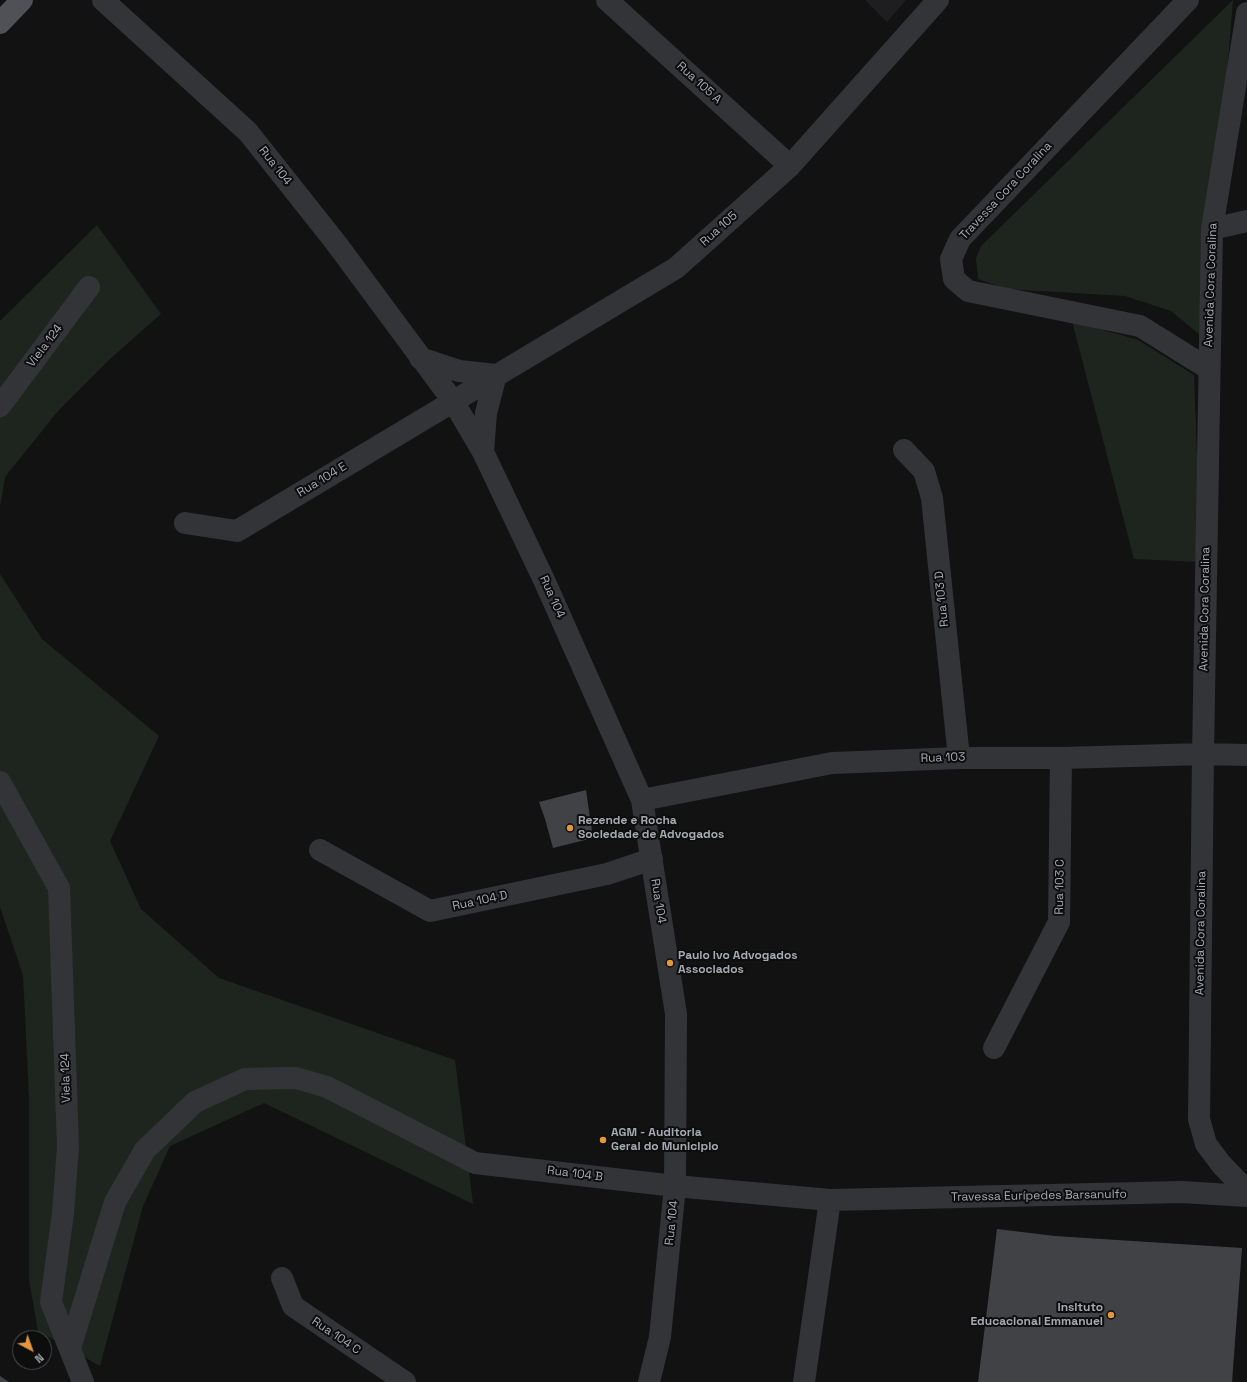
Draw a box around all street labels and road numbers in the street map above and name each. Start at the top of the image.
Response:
street label: Rua 105 A [674,59,724,107]
street label: Travessa Cora Coralina [957,139,1055,243]
street label: Rua 104 [255,144,295,188]
street label: Rua 105 [698,209,740,249]
street label: Avenida Cora Coralina [1202,222,1220,348]
street label: Viela 124 [24,322,66,370]
street label: Rua 104 E [295,460,349,500]
street label: Avenida Cora Coralina [1197,547,1213,671]
street label: Rua 103 D [932,570,952,628]
street label: Rua 104 [536,573,568,621]
street label: Rua 103 [920,750,966,766]
street label: Rua 103 C [1052,859,1068,915]
street label: Avenida Cora Coralina [1193,871,1209,995]
street label: Rua 104 [647,878,669,924]
street label: Rua 104 D [451,888,509,914]
street label: Viela 124 [58,1053,74,1103]
street label: Rua 104 B [546,1163,604,1185]
street label: Travessa Eurípedes Barsanulfo [951,1187,1127,1205]
street label: Rua 104 [662,1200,682,1246]
street label: Rua 104 C [309,1314,363,1358]

